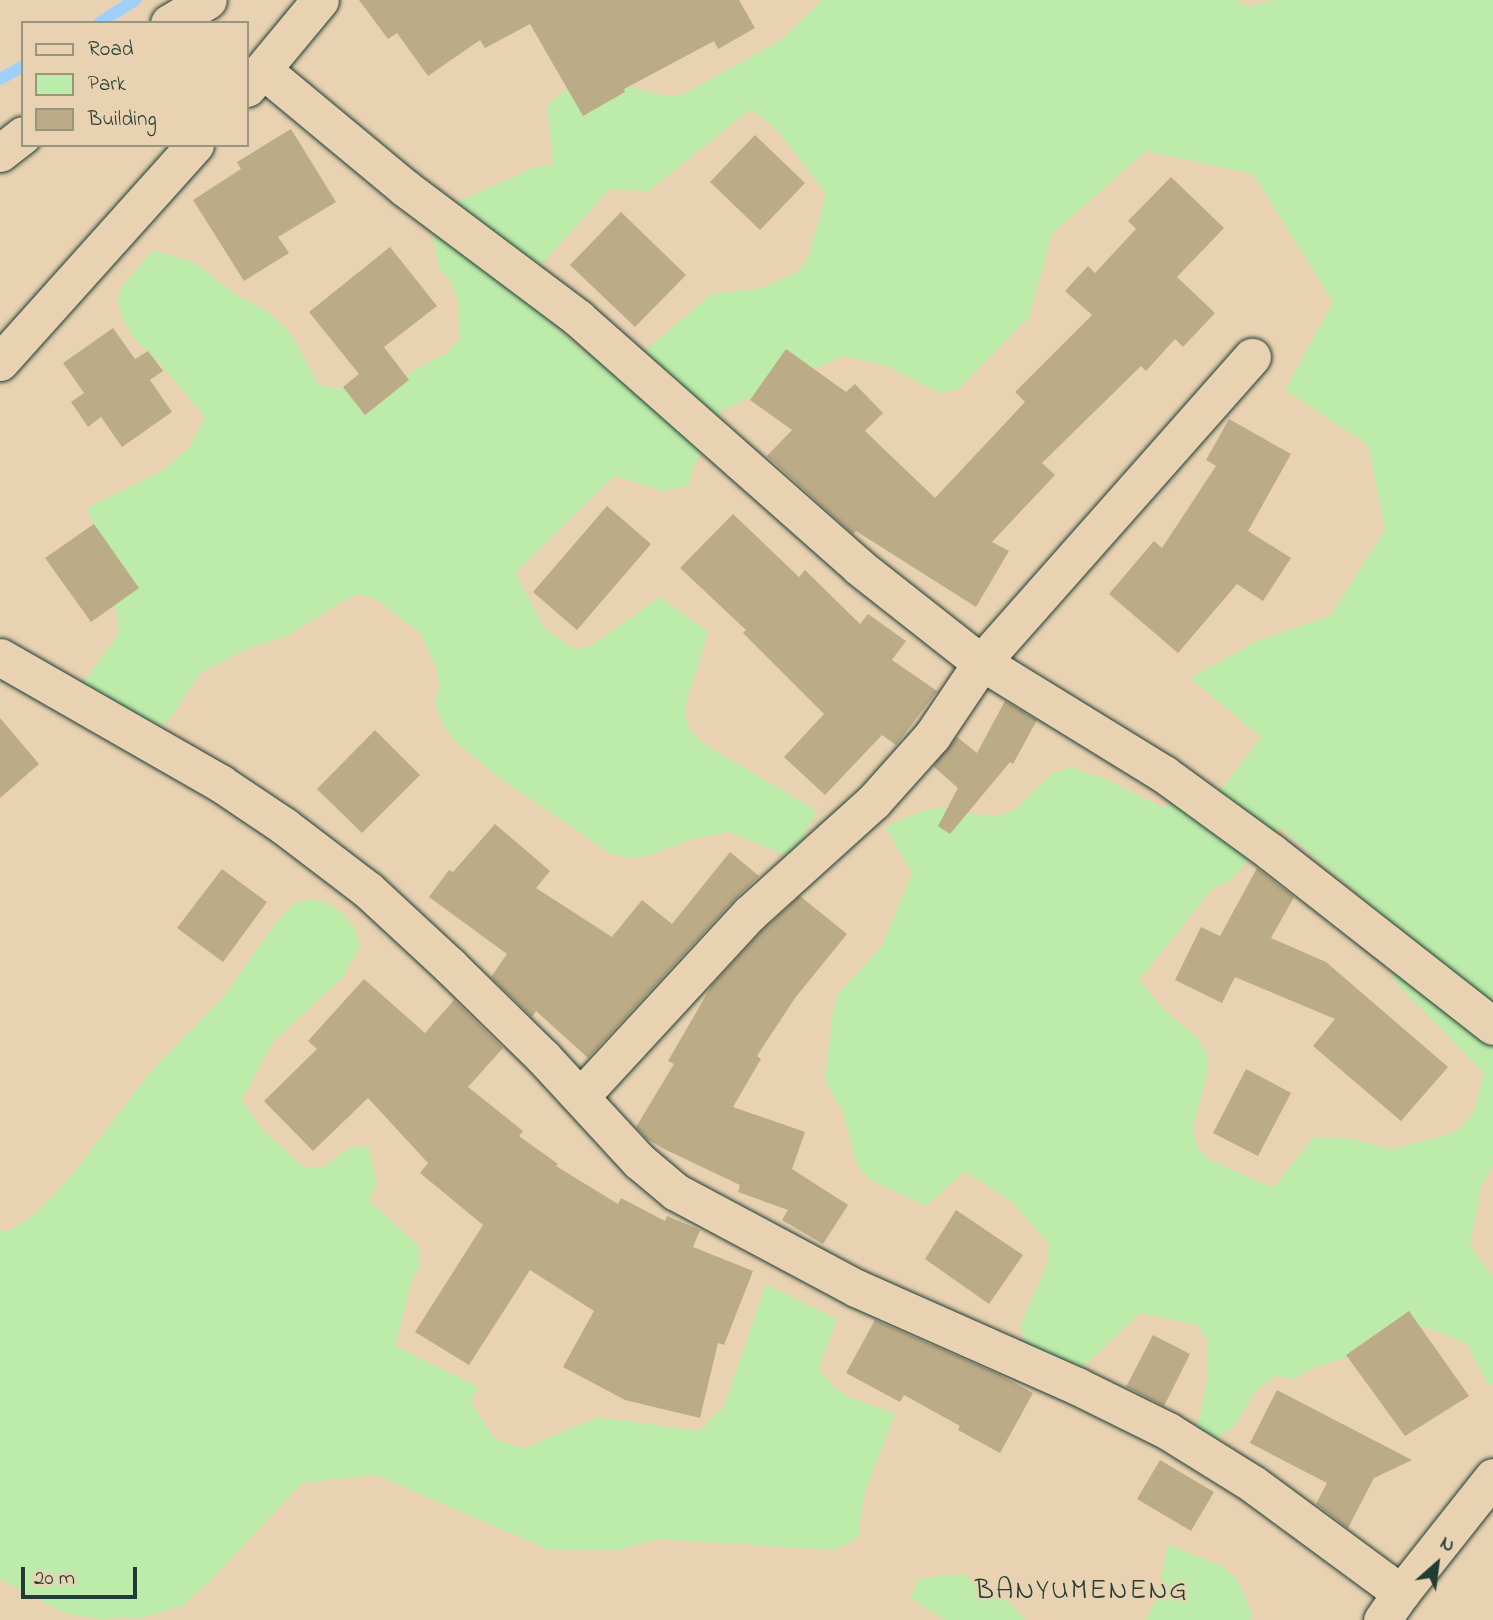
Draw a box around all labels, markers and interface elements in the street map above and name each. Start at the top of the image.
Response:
legend [21,21,248,147]
text: Road [88,35,134,65]
text: Park [88,70,126,100]
text: Building [88,105,157,135]
north arrow [1402,1529,1472,1599]
text: N [1435,1530,1459,1560]
scale bar [24,1554,140,1598]
text: 20 m [34,1564,75,1594]
district label: BANYUMENENG [976,1575,1188,1609]

